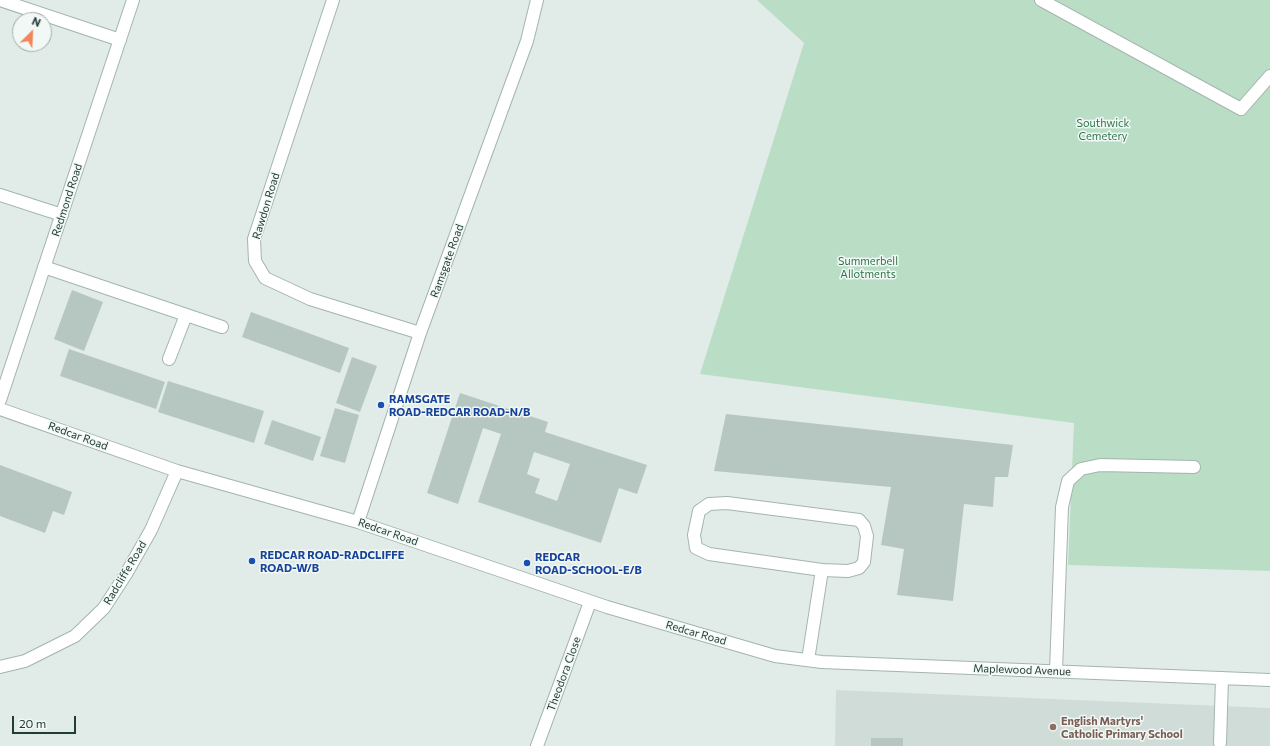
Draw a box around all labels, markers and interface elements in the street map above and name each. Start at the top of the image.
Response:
north arrow [12,12,52,52]
text: N [30,14,43,29]
park label: Southwick Cemetery [1077,116,1129,142]
street label: Redmond Road [49,162,85,238]
street label: Rawdon Road [250,171,282,241]
street label: Ramsgate Road [428,222,466,300]
park label: Summerbell Allotments [838,254,898,280]
place label: RAMSGATE ROAD-REDCAR ROAD-N/B [389,392,530,418]
marker: RAMSGATE ROAD-REDCAR ROAD-N/B [376,400,386,410]
street label: Redcar Road [46,419,110,453]
street label: Redcar Road [356,516,420,548]
street label: Radcliffe Road [101,539,149,607]
place label: REDCAR ROAD-RADCLIFFE ROAD-W/B [260,548,404,574]
place label: REDCAR ROAD-SCHOOL-E/B [535,550,642,576]
marker: REDCAR ROAD-RADCLIFFE ROAD-W/B [247,556,257,566]
marker: REDCAR ROAD-SCHOOL-E/B [522,558,532,568]
street label: Redcar Road [664,618,728,648]
street label: Theodora Close [544,635,584,713]
street label: Maplewood Avenue [973,662,1071,678]
scale bar [14,708,78,734]
place label: English Martyrs' Catholic Primary School [1061,714,1183,740]
text: 20 m [19,716,46,730]
marker: English Martyrs' Catholic Primary School [1048,722,1058,732]

